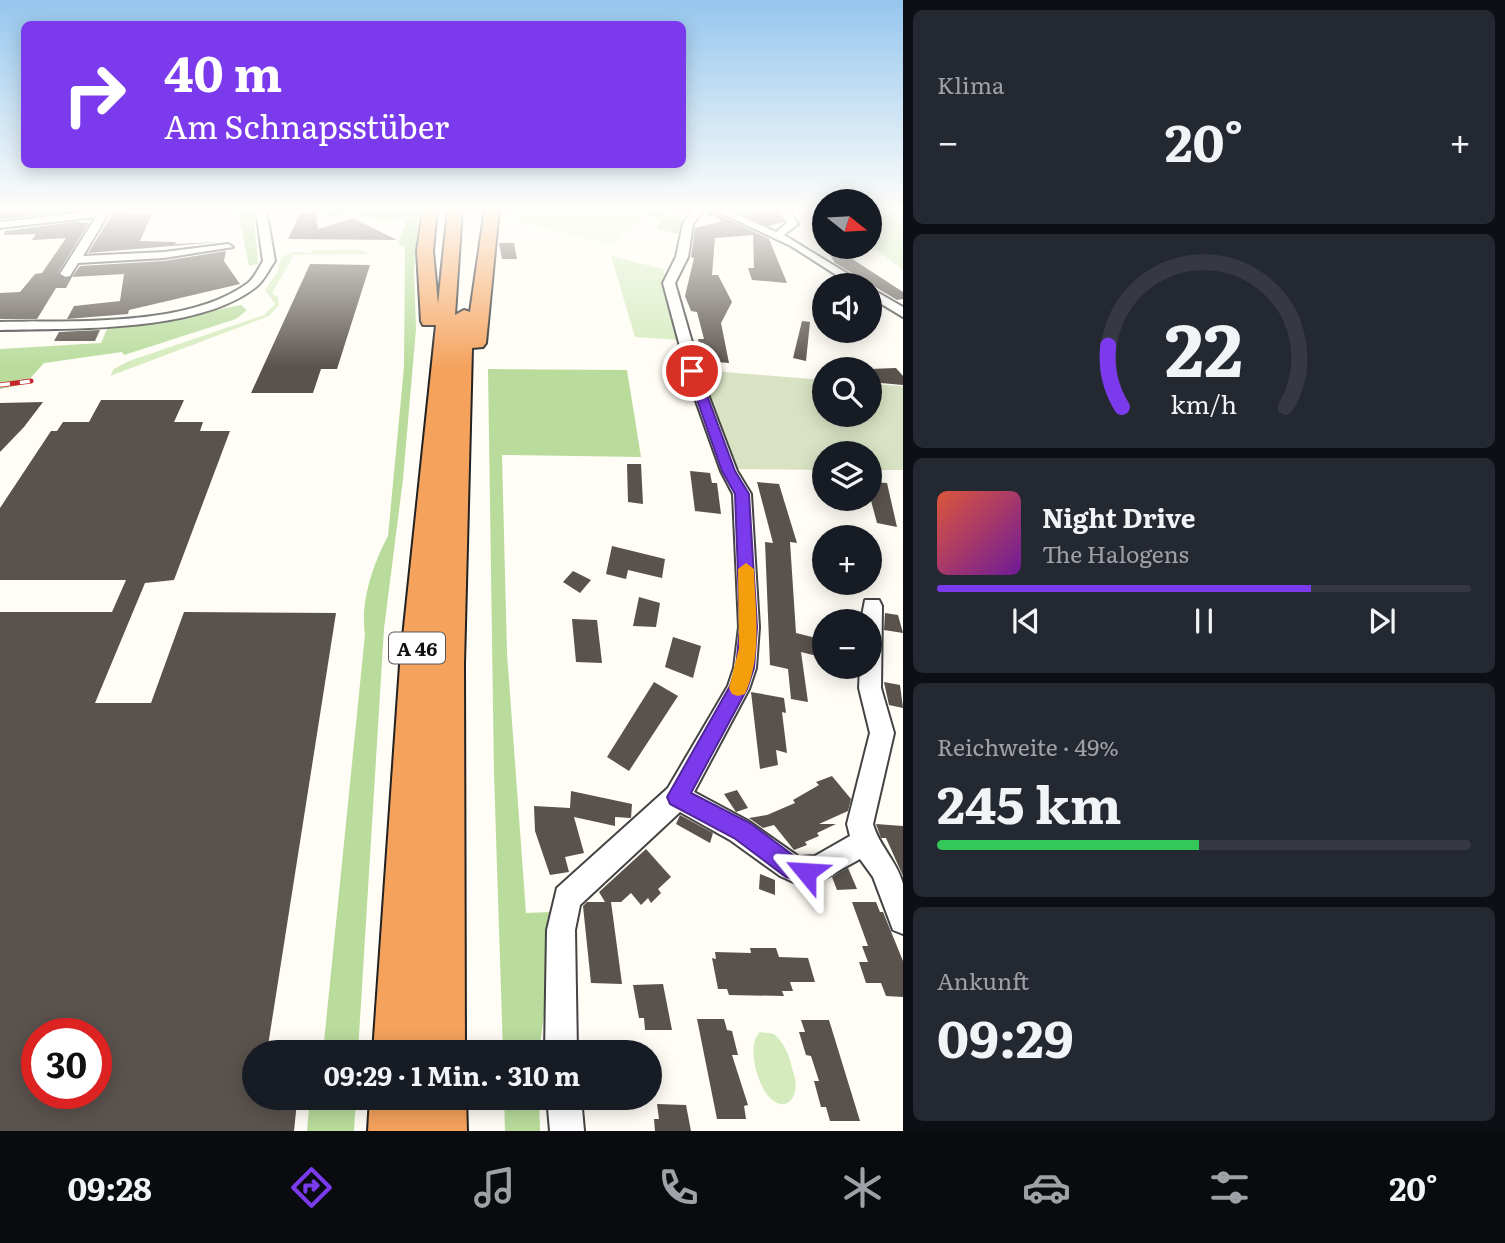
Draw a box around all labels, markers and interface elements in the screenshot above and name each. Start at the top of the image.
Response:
text: 40 m [164,34,282,107]
icon: right [49,49,140,140]
text: Klima [937,67,1004,101]
text: Am Schnapsstüber [164,101,449,149]
text: 20° [1165,101,1243,178]
text: − [937,111,959,168]
text: + [1449,111,1471,168]
north arrow [812,189,882,259]
map controls [812,189,882,679]
button: sound [812,273,882,343]
text: 22 [1165,292,1243,400]
pin [662,341,722,401]
icon: arrive [673,352,711,390]
button: search [812,357,882,427]
text: km/h [1171,385,1237,422]
button: layers [812,441,882,511]
text: Night Drive [1042,497,1196,536]
button: + [812,525,882,595]
text: The Halogens [1042,536,1189,570]
icon: previous [1007,602,1045,640]
icon: pause [1185,602,1223,640]
icon: next [1363,602,1401,640]
button: − [812,609,882,679]
road number: A 46 [389,632,445,664]
text: Reichweite · 49% [937,729,1119,763]
text: 245 km [937,763,1122,840]
position arrow [769,835,843,909]
text: Ankunft [937,963,1029,997]
text: 09:29 [937,997,1074,1074]
speed limit sign: 30 [21,1018,112,1109]
text: 09:29 · 1 Min. · 310 m [324,1055,580,1094]
text: 09:28 [67,1163,152,1211]
icon: directions [287,1163,336,1212]
icon: music [470,1163,519,1212]
icon: phone [654,1163,703,1212]
icon: climate [838,1163,887,1212]
icon: car [1022,1163,1071,1212]
icon: filters [1205,1163,1254,1212]
text: 20° [1389,1163,1438,1211]

